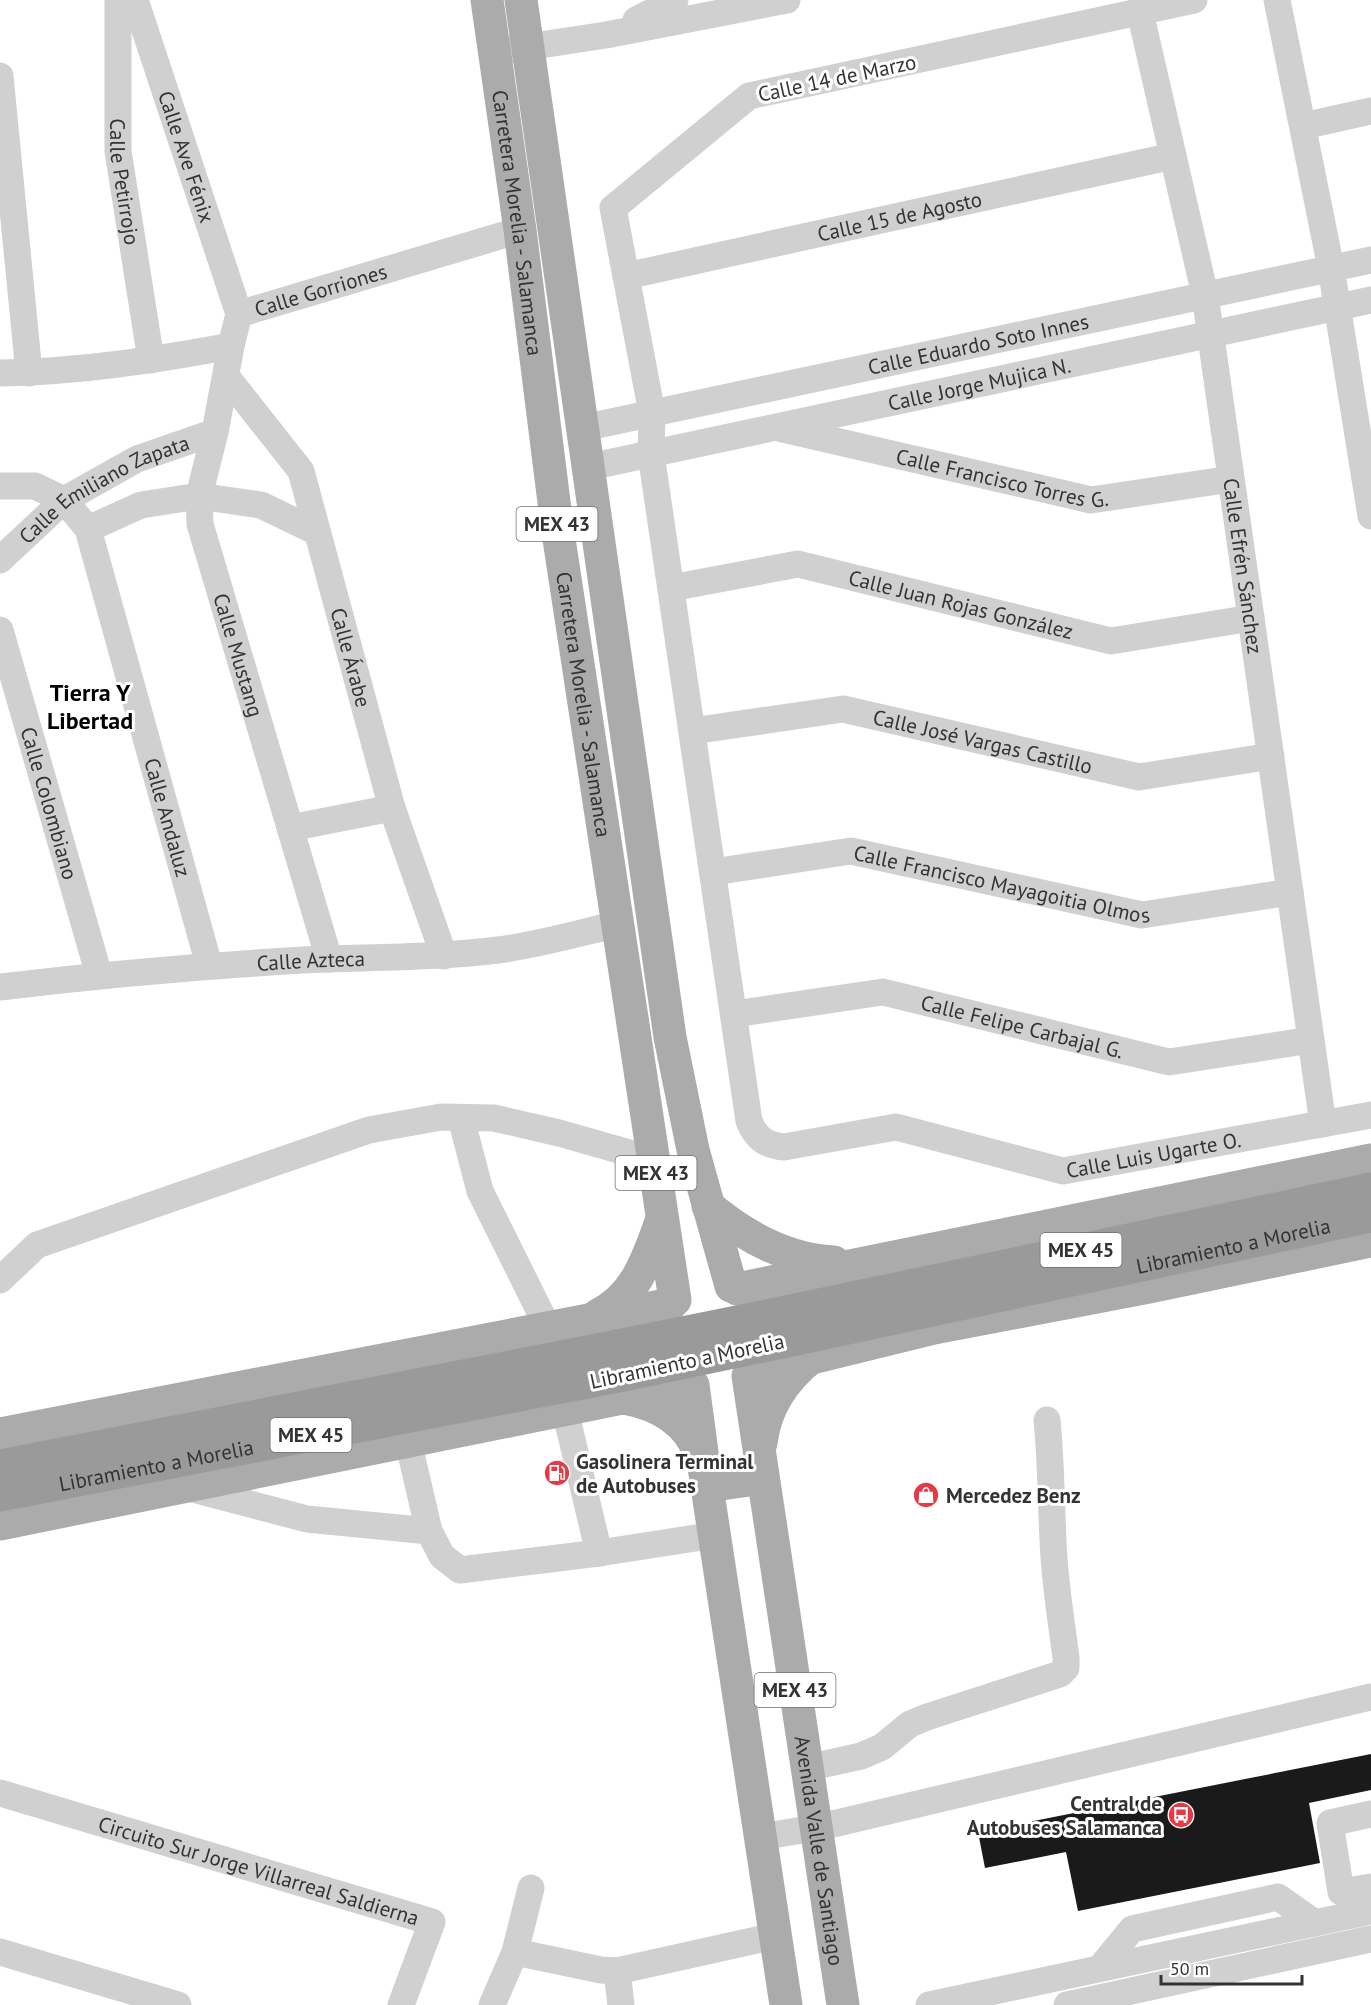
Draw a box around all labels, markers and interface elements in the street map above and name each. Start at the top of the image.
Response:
street label: Calle 14 de Marzo [755,48,919,108]
street label: Calle Ave Fénix [152,87,221,226]
street label: Carretera Morelia - Salamanca [487,88,549,357]
street label: Calle Petirrojo [105,118,146,247]
street label: Calle 15 de Agosto [815,185,984,247]
street label: Calle Gorriones [251,257,390,322]
street label: Calle Eduardo Soto Innes [865,307,1091,380]
street label: Calle Jorge Mujica N. [885,351,1073,416]
street label: Calle Emiliano Zapata [13,428,193,549]
street label: Calle Francisco Torres G. [894,442,1110,513]
street label: Calle Efrén Sánchez [1218,476,1269,656]
road number: MEX 43 [516,507,598,541]
street label: Calle Juan Rojas González [846,563,1076,645]
street label: Carretera Morelia - Salamanca [551,570,618,839]
street label: Calle Mustang [208,590,270,720]
street label: Calle Árabe [325,605,378,710]
district label: Tierra Y Libertad [47,677,133,736]
street label: Calle José Vargas Castillo [870,703,1095,779]
street label: Calle Colombiano [15,723,84,883]
street label: Calle Andaluz [139,755,197,880]
street label: Calle Francisco Mayagoitia Olmos [851,839,1152,929]
street label: Calle Azteca [256,944,365,976]
street label: Calle Felipe Carbajal G. [918,988,1126,1064]
street label: Calle Luis Ugarte O. [1064,1125,1243,1184]
road number: MEX 43 [616,1156,696,1190]
street label: Libramiento a Morelia [1133,1212,1333,1279]
road number: MEX 45 [1040,1233,1122,1267]
street label: Libramiento a Morelia [587,1327,787,1395]
road number: MEX 45 [270,1418,352,1452]
street label: Libramiento a Morelia [56,1433,256,1497]
place label: Gasolinera Terminal de Autobuses [576,1448,754,1499]
fuel station icon: Gasolinera Terminal de Autobuses [542,1458,572,1488]
shop icon: Mercedez Benz [911,1480,941,1510]
place label: Mercedez Benz [946,1482,1081,1509]
road number: MEX 43 [754,1673,836,1707]
street label: Avenida Valle de Santiago [789,1734,850,1967]
place label: Central de Autobuses Salamanca [967,1790,1162,1841]
bus stop icon: Central de Autobuses Salamanca [1166,1800,1196,1830]
street label: Circuito Sur Jorge Villarreal Saldierna [95,1810,422,1931]
scale bar [1161,1948,1302,1986]
text: 50 m [1170,1957,1209,1980]

